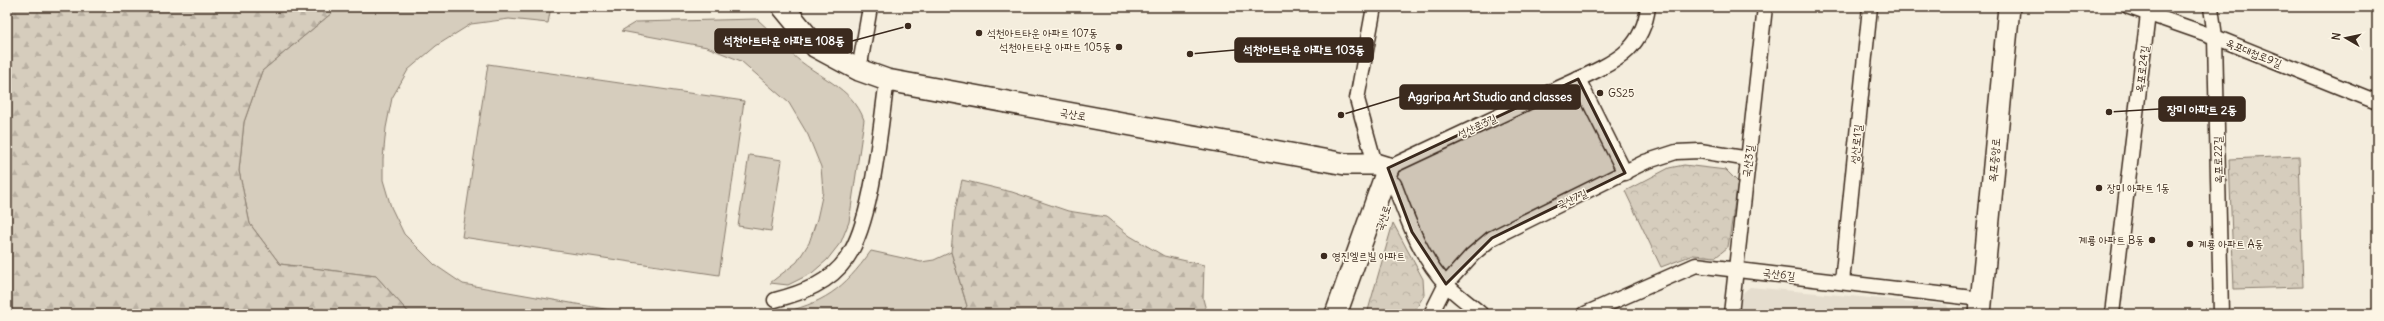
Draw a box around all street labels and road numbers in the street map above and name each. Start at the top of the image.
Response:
street label: 옥포대첩로9길 [2224,35,2284,71]
street label: 옥포로24길 [2132,44,2152,93]
street label: 국산로 [1059,105,1087,123]
street label: 성산로3길 [1455,111,1499,141]
street label: 성산로1길 [1847,123,1865,165]
street label: 옥포로22길 [2211,136,2225,184]
street label: 옥포중앙로 [1985,137,2003,183]
street label: 국산3길 [1739,144,1757,178]
street label: 국산7길 [1555,186,1590,212]
street label: 국산로 [1372,203,1394,233]
street label: 국산6길 [1762,265,1796,283]

